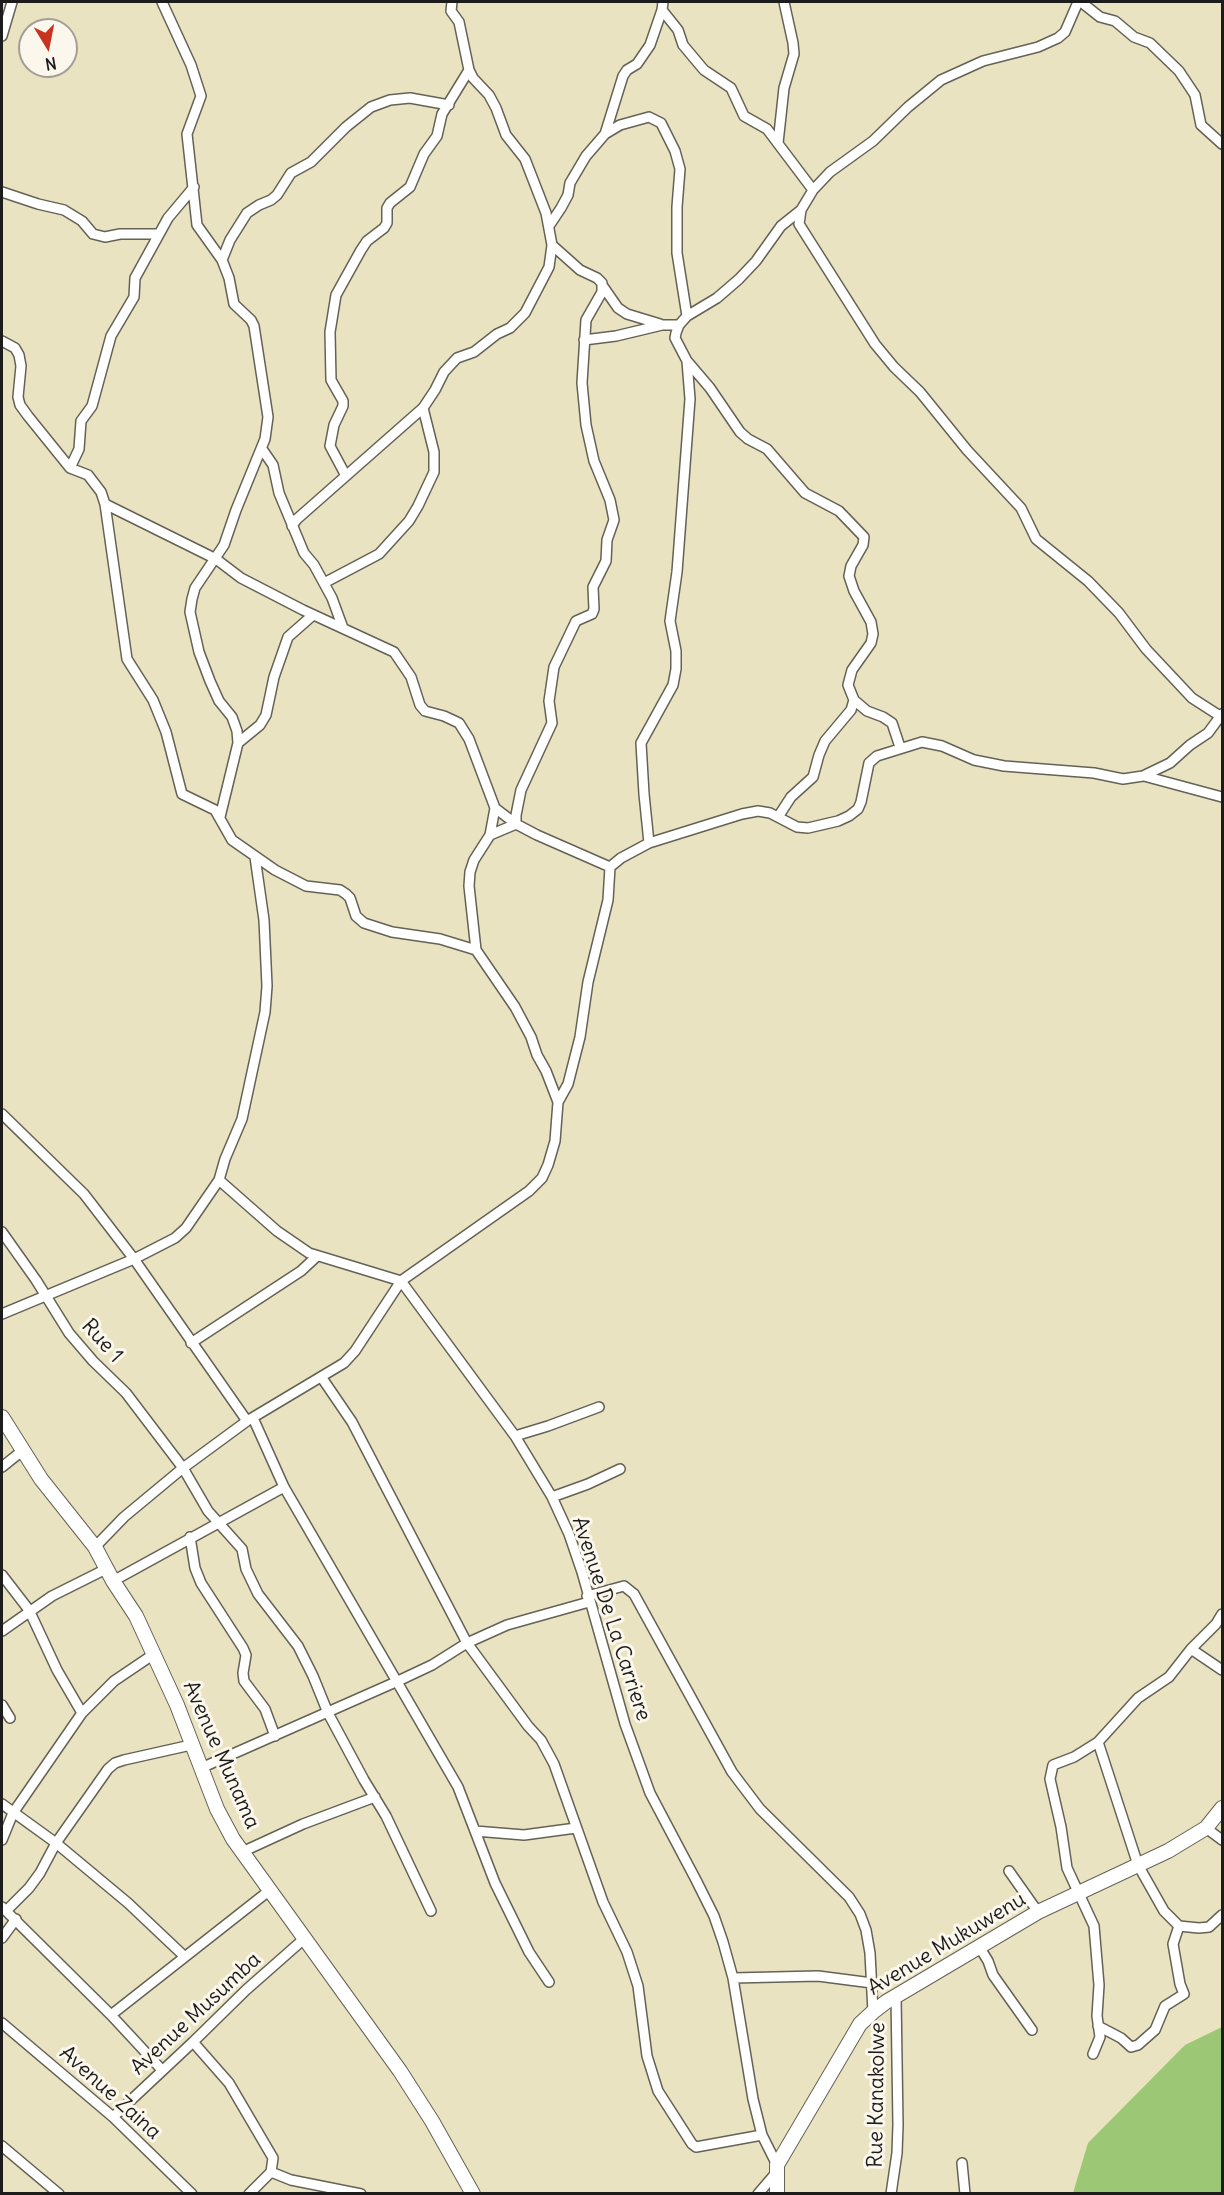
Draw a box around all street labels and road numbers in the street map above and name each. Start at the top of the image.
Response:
street label: Rue 1 [76,1314,128,1368]
street label: Avenue De La Carriere [566,1514,656,1724]
street label: Avenue Munama [177,1677,265,1833]
street label: Avenue Mukuwenu [864,1887,1030,2001]
street label: Avenue Musumba [126,1947,266,2081]
street label: Rue Kanakolwe [863,2022,891,2168]
street label: Avenue Zaina [54,2041,166,2145]

